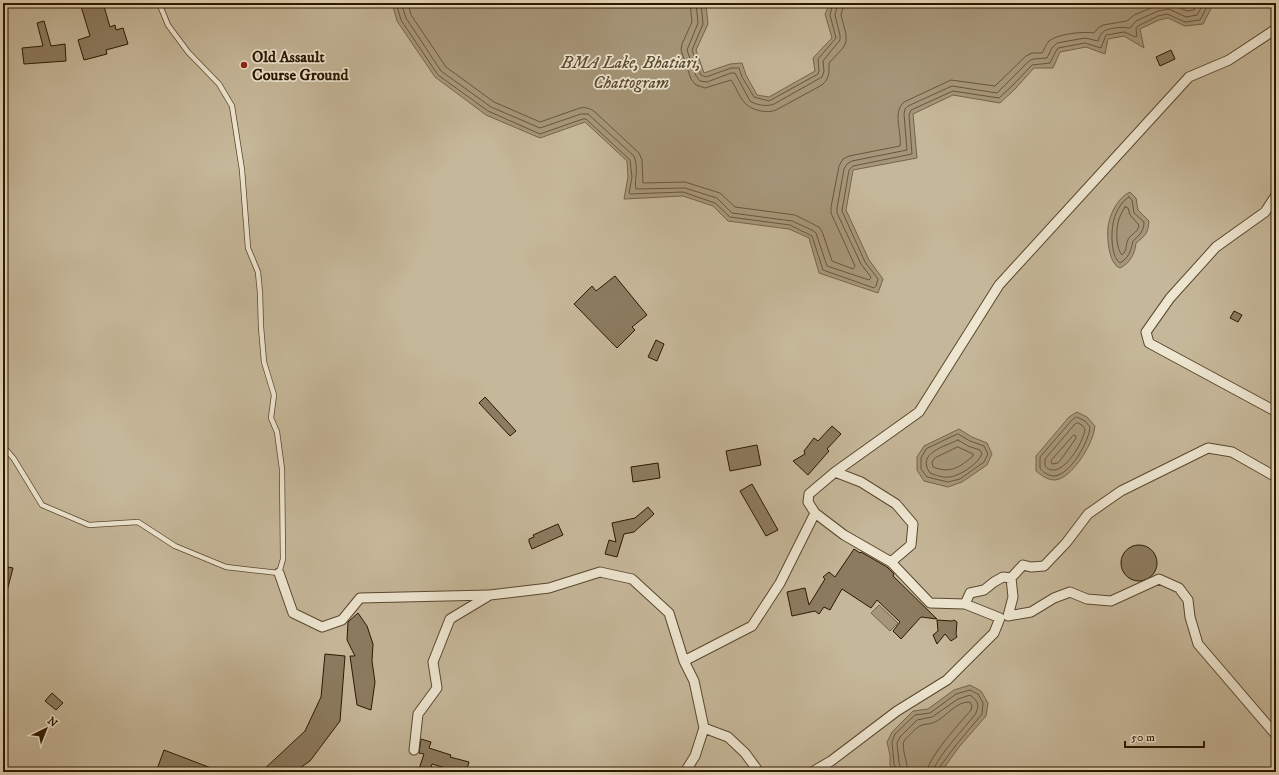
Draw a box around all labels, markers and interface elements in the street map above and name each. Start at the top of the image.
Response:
place label: Old Assault Course Ground [252,47,349,85]
water label: BMA Lake, Bhatiari, Chattogram [560,52,701,94]
marker: Old Assault Course Ground [239,60,249,70]
north arrow [26,709,66,749]
text: N [44,714,60,731]
scale bar [1125,723,1204,749]
text: 50 m [1131,730,1155,745]

